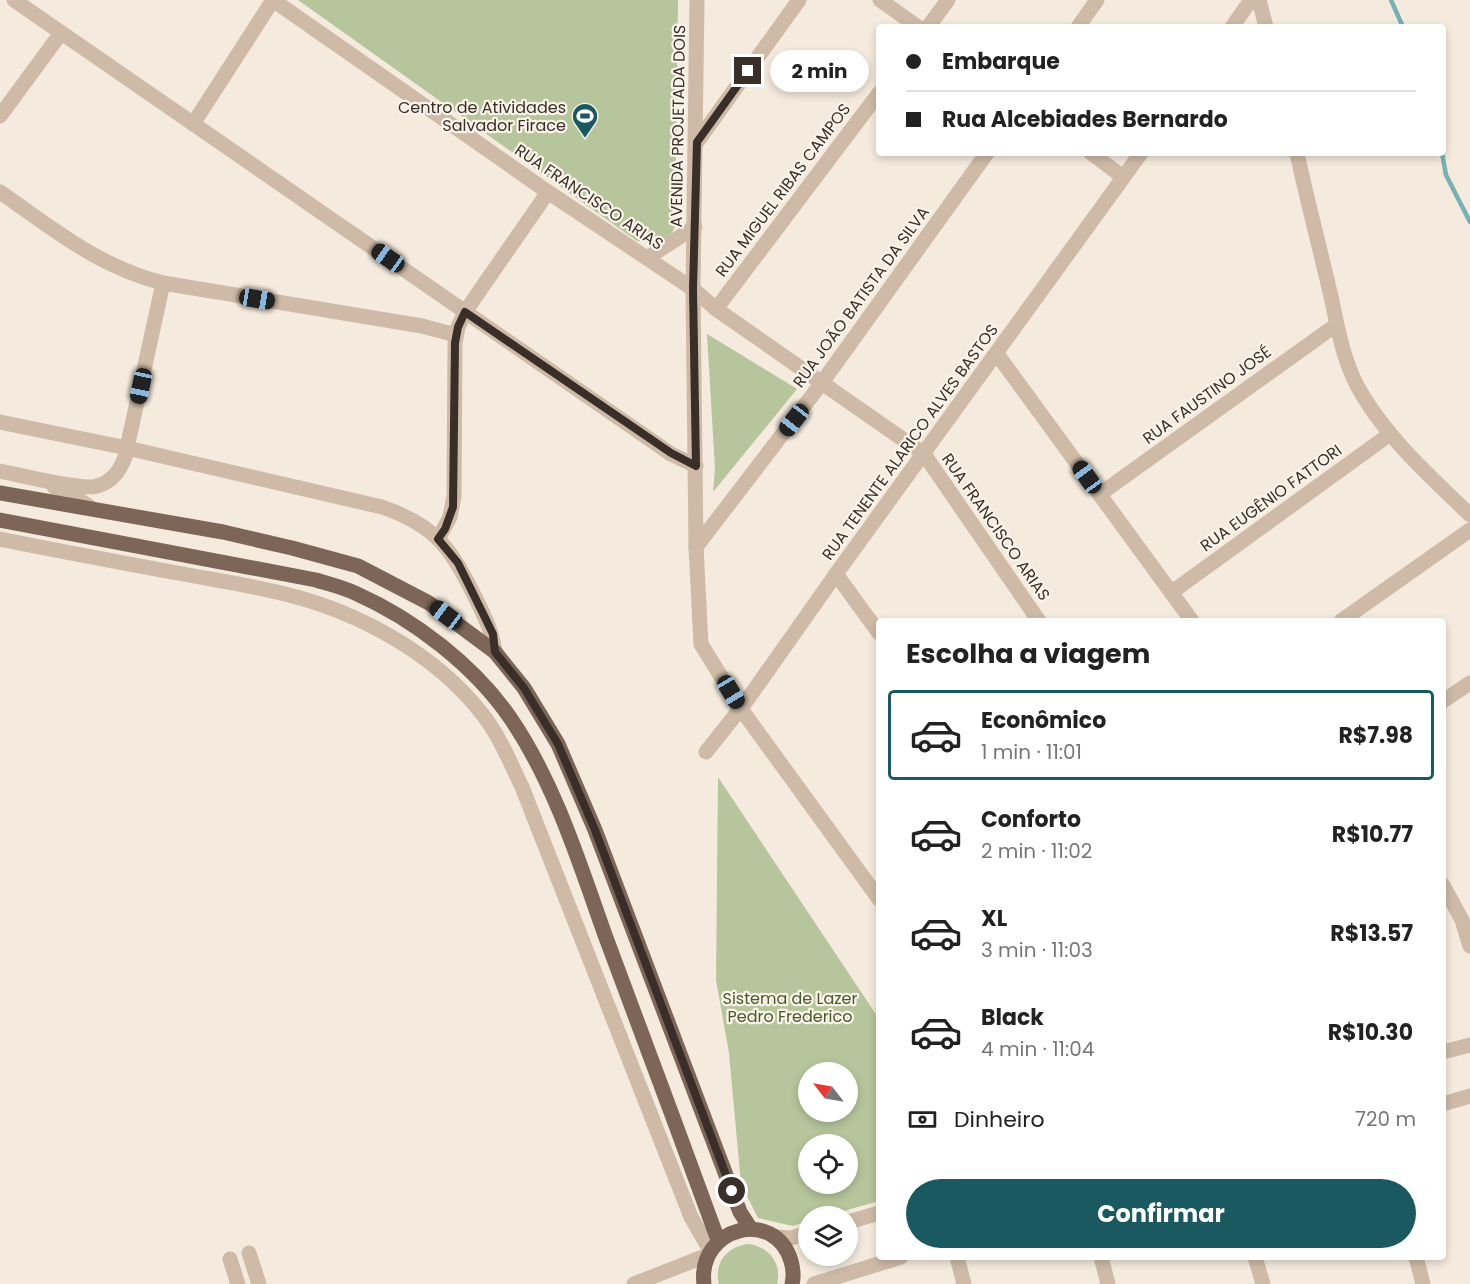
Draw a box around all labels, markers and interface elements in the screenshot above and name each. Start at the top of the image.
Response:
street label: AVENIDA PROJETADA DOIS [665,24,691,228]
text: Embarque [942,46,1060,77]
callout: 2 min [769,50,868,92]
route end [734,57,761,84]
text: 2 min [791,57,848,85]
place label: Centro de Atividades Salvador Firace [398,96,566,137]
street label: RUA MIGUEL RIBAS CAMPOS [710,98,856,282]
sports icon: Centro de Atividades Salvador Firace [570,101,600,139]
text: Rua Alcebiades Bernardo [942,104,1228,135]
street label: RUA FRANCISCO ARIAS [510,139,668,255]
street label: RUA JOÃO BATISTA DA SILVA [787,202,935,392]
car [368,240,408,276]
car [238,287,276,311]
street label: RUA TENENTE ALARICO ALVES BASTOS [816,319,1004,565]
street label: RUA FAUSTINO JOSÉ [1138,340,1276,450]
car [128,367,154,405]
car [776,400,812,440]
street label: RUA EUGÊNIO FATTORI [1196,439,1346,557]
street label: RUA FRANCISCO ARIAS [936,449,1056,605]
car [1069,457,1105,497]
car [426,597,466,633]
text: Escolha a viagem [906,635,1150,672]
car [714,672,748,712]
text: Econômico [981,705,1106,736]
icon: car [909,708,963,762]
text: R$7.98 [1338,720,1413,751]
text: 1 min · 11:01 [981,738,1082,766]
text: Conforto [981,804,1081,835]
icon: car [909,807,963,861]
text: R$10.77 [1332,819,1413,850]
text: 2 min · 11:02 [981,837,1092,865]
text: XL [981,903,1007,934]
icon: car [909,906,963,960]
text: R$13.57 [1330,918,1413,949]
text: 3 min · 11:03 [981,936,1093,964]
park label: Sistema de Lazer Pedro Frederico [723,987,857,1028]
text: Black [981,1002,1044,1033]
icon: car [909,1005,963,1059]
text: R$10.30 [1328,1017,1413,1048]
text: 4 min · 11:04 [981,1035,1094,1063]
north arrow [798,1062,858,1122]
map controls [798,1062,858,1266]
icon: cash [906,1103,939,1136]
text: Dinheiro [954,1104,1044,1135]
text: 720 m [1355,1105,1416,1133]
button: locate [798,1134,858,1194]
route start [718,1177,745,1204]
button: Confirmar [906,1179,1416,1248]
button: layers [798,1206,858,1266]

